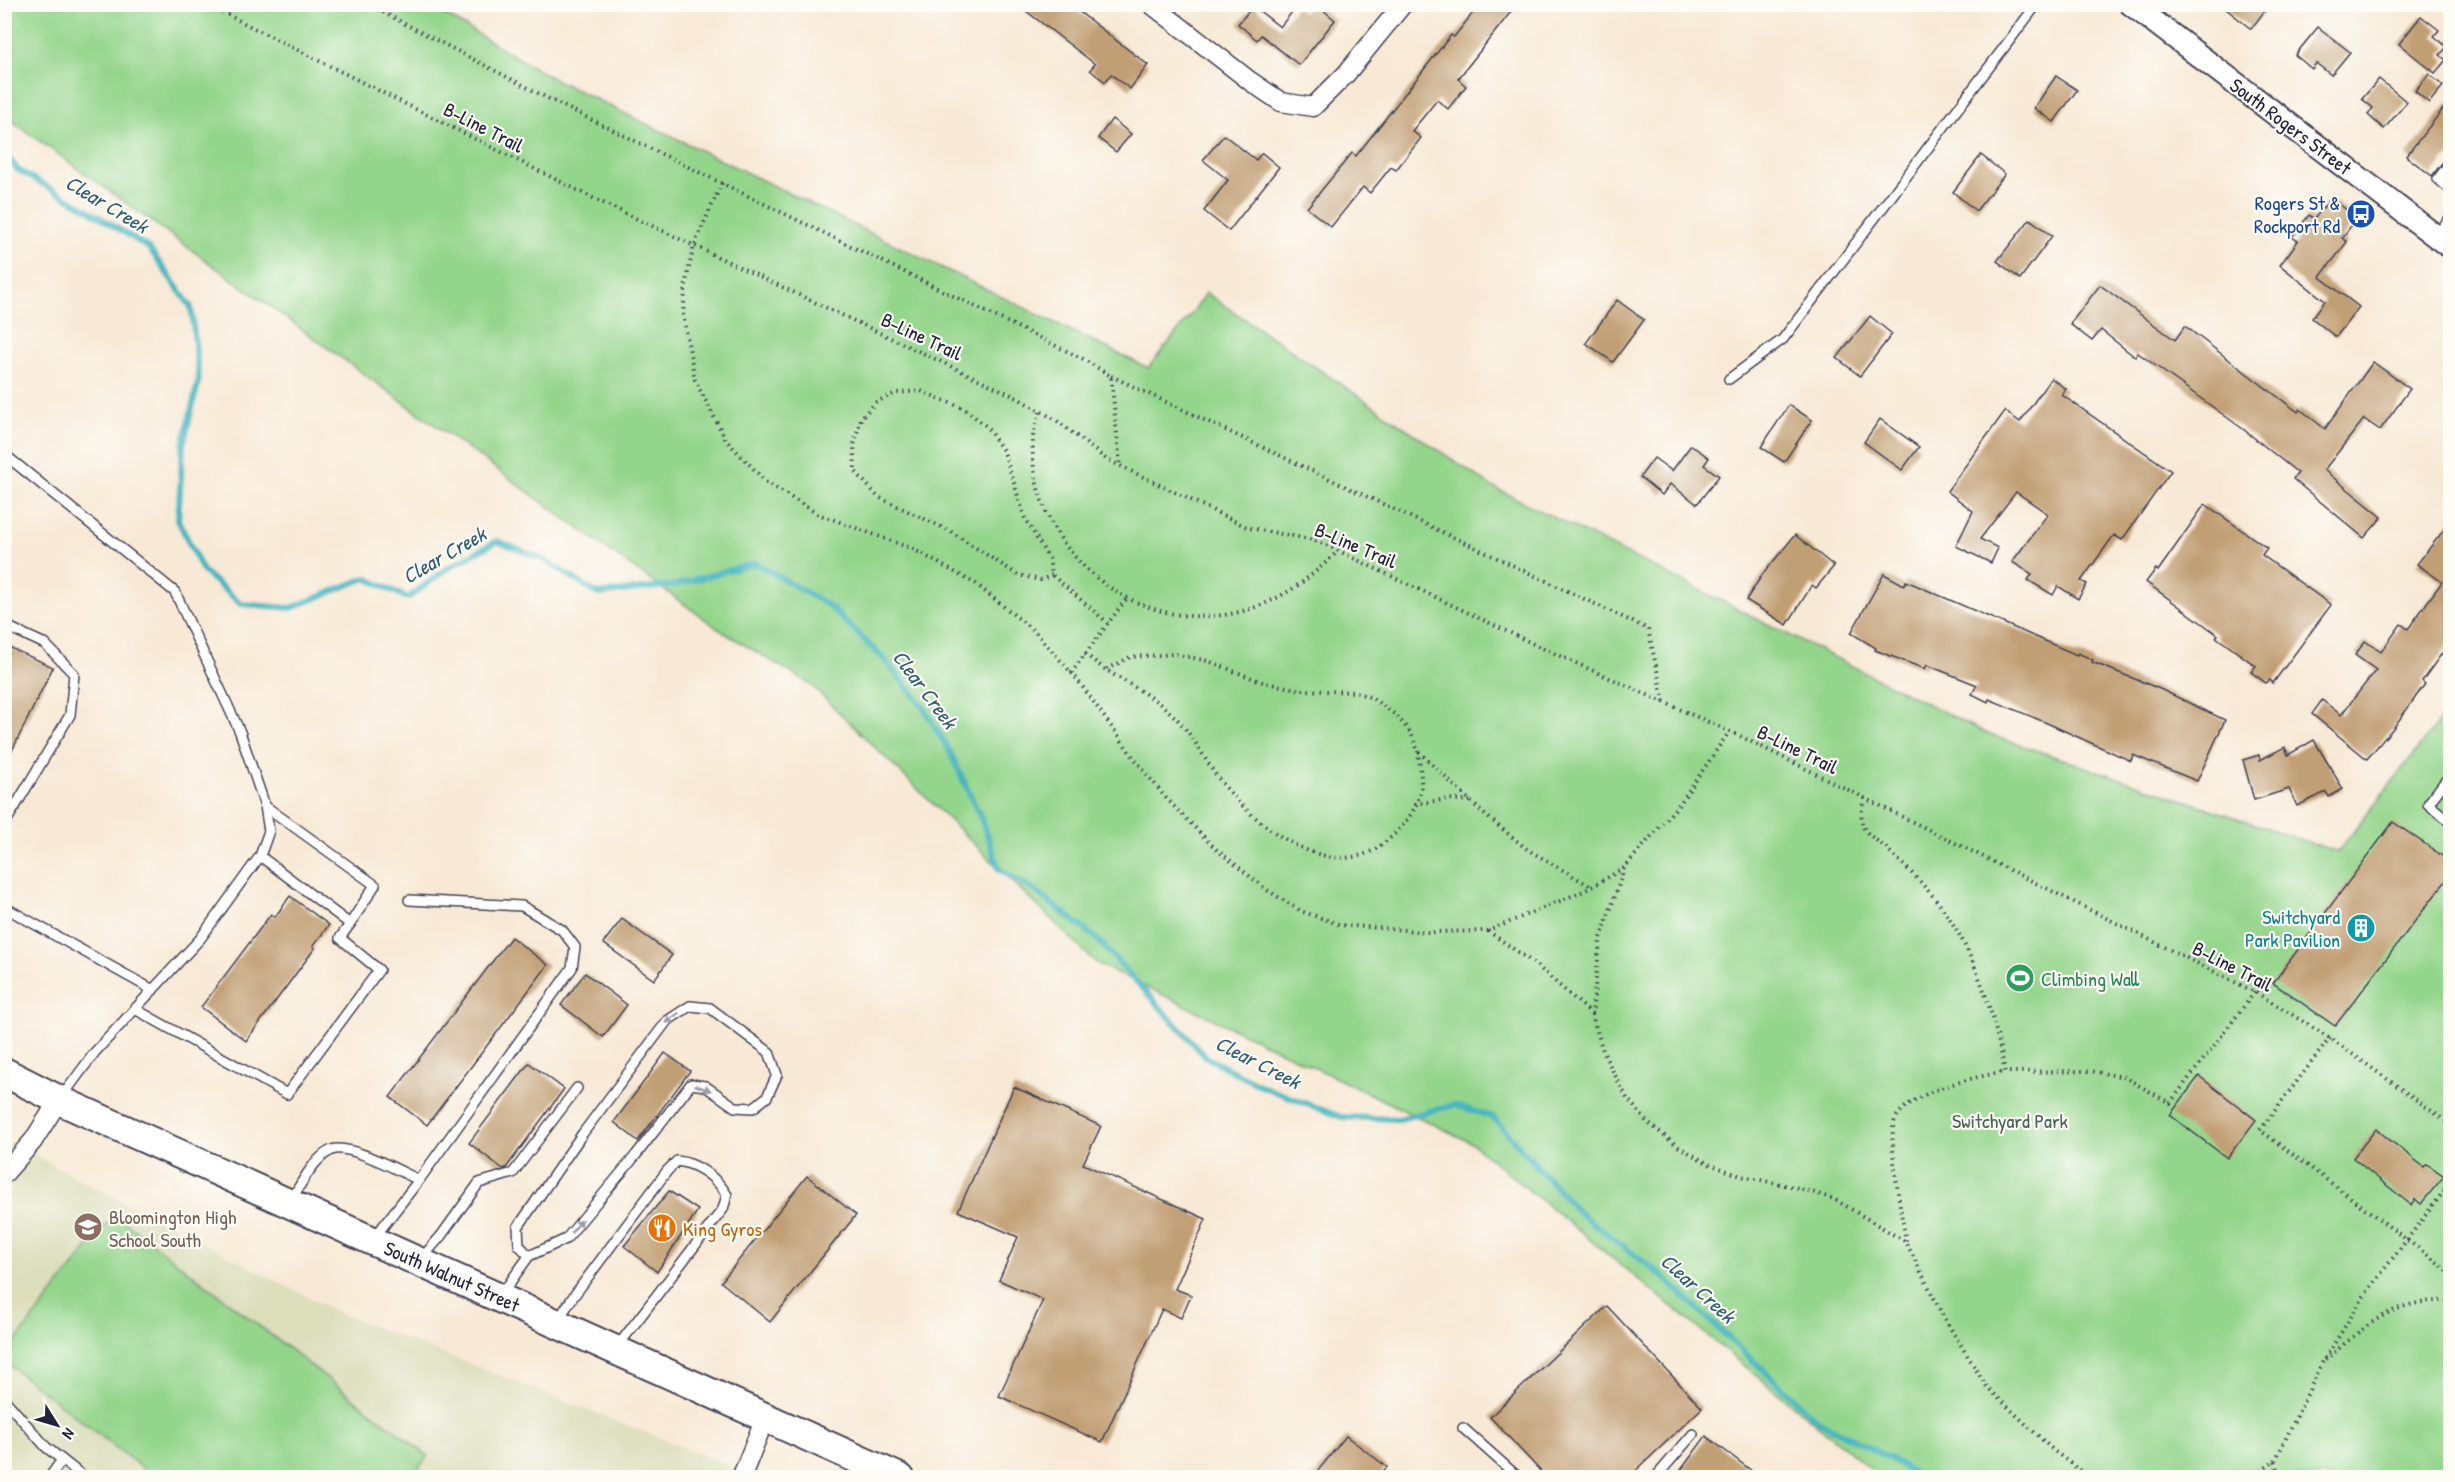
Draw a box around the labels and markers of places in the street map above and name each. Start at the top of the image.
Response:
place label: Rogers St & Rockport Rd [2254,189,2340,239]
bus stop icon: Rogers St & Rockport Rd [2345,198,2377,230]
place label: Switchyard Park Pavilion [2245,903,2340,953]
building icon: Switchyard Park Pavilion [2345,912,2377,944]
sports icon: Climbing Wall [2004,962,2036,994]
place label: Climbing Wall [2041,965,2140,992]
place label: Bloomington High School South [109,1203,236,1253]
school or university icon: Bloomington High School South [72,1211,104,1243]
restaurant icon: King Gyros [646,1212,678,1244]
place label: King Gyros [683,1215,762,1242]

